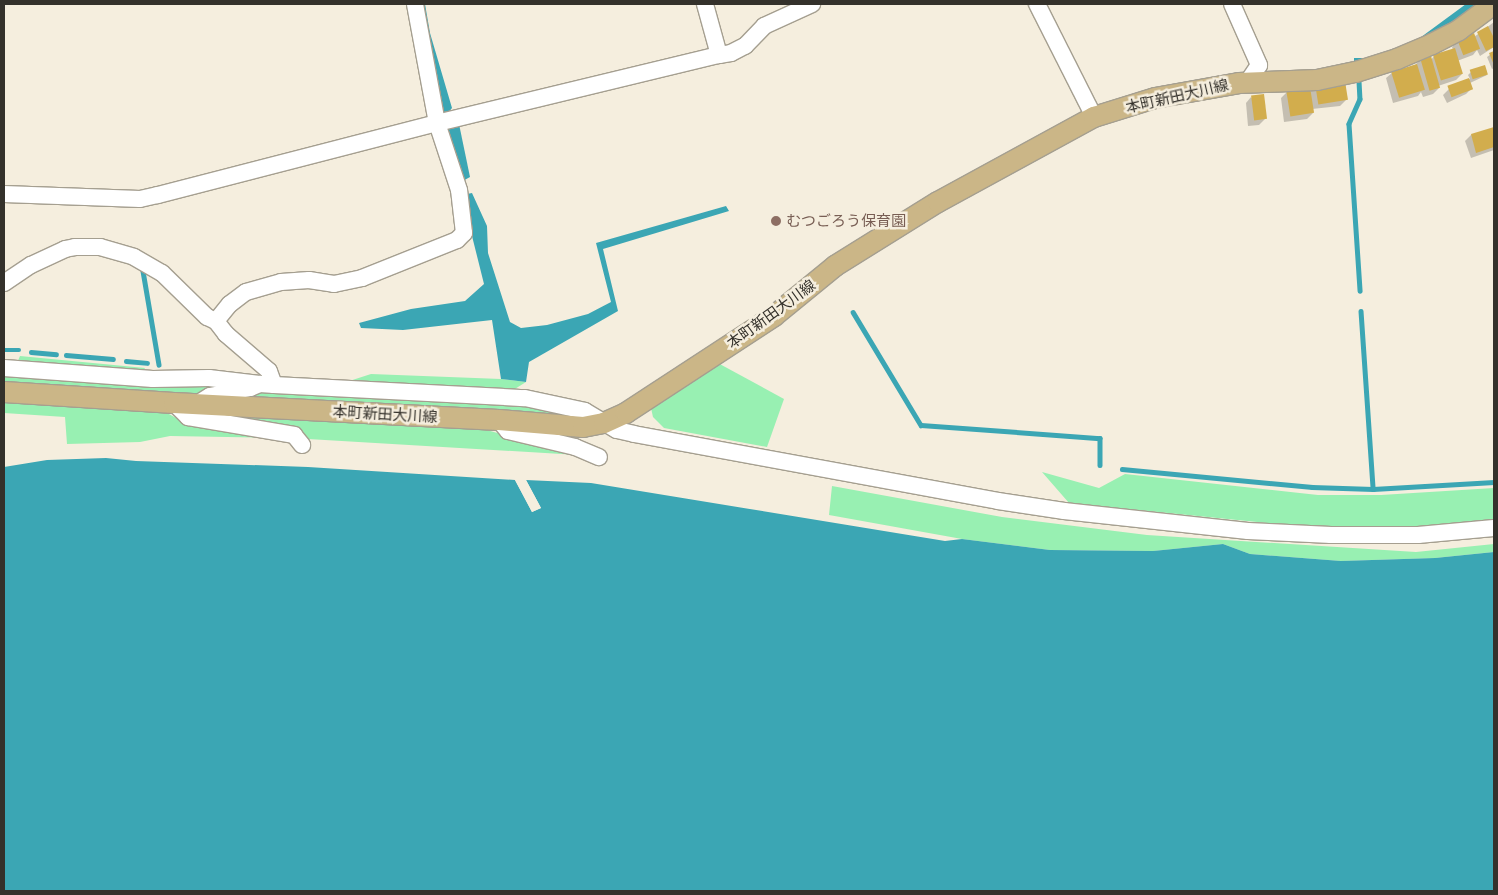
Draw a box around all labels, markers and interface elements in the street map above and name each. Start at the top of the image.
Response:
street label: 本町新田大川線 [1124,75,1230,117]
place label: むつごろう保育園 [786,212,906,230]
marker: むつごろう保育園 [770,215,782,227]
street label: 本町新田大川線 [723,276,819,352]
street label: 本町新田大川線 [332,402,438,426]

